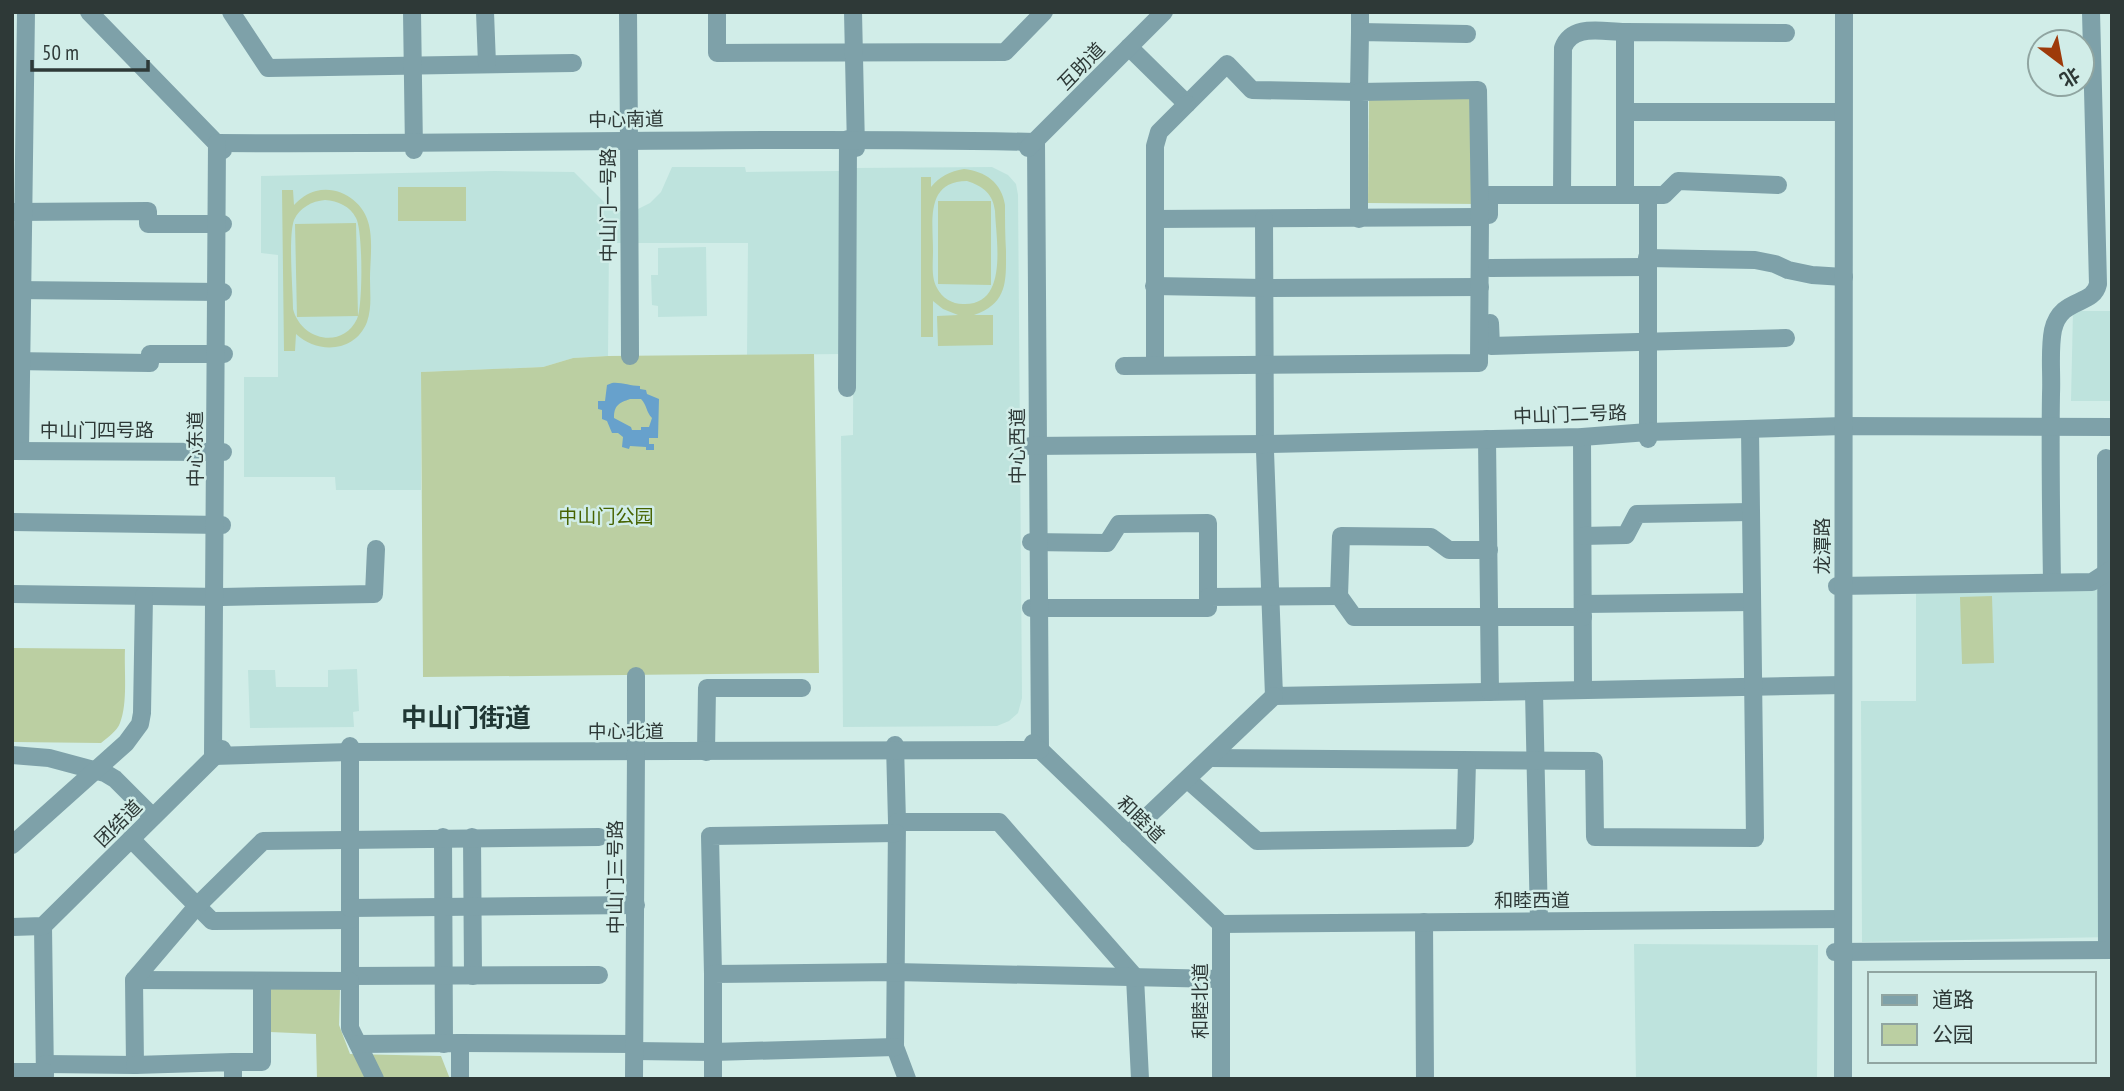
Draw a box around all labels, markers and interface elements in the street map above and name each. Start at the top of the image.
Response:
scale bar [32,28,147,72]
north arrow [2026,28,2096,98]
street label: 互助道 [1053,37,1109,95]
text: 50 m [42,39,79,66]
text: 北 [2056,62,2084,93]
street label: 中心南道 [588,106,664,132]
street label: 中山门一号路 [596,148,620,262]
street label: 中山门二号路 [1513,400,1627,428]
street label: 中心西道 [1005,408,1029,484]
street label: 中心东道 [183,411,207,487]
street label: 中山门四号路 [40,418,154,442]
park label: 中山门公园 [558,504,654,528]
street label: 龙潭路 [1810,517,1834,575]
district label: 中山门街道 [401,701,531,734]
street label: 中心北道 [588,719,664,743]
street label: 和睦道 [1112,791,1170,847]
street label: 团结道 [89,794,147,852]
street label: 中山门三号路 [603,820,627,934]
street label: 和睦西道 [1494,888,1570,912]
street label: 和睦北道 [1188,963,1212,1039]
legend [1868,972,2096,1063]
text: 道路 [1932,986,1974,1013]
text: 公园 [1932,1021,1974,1048]

